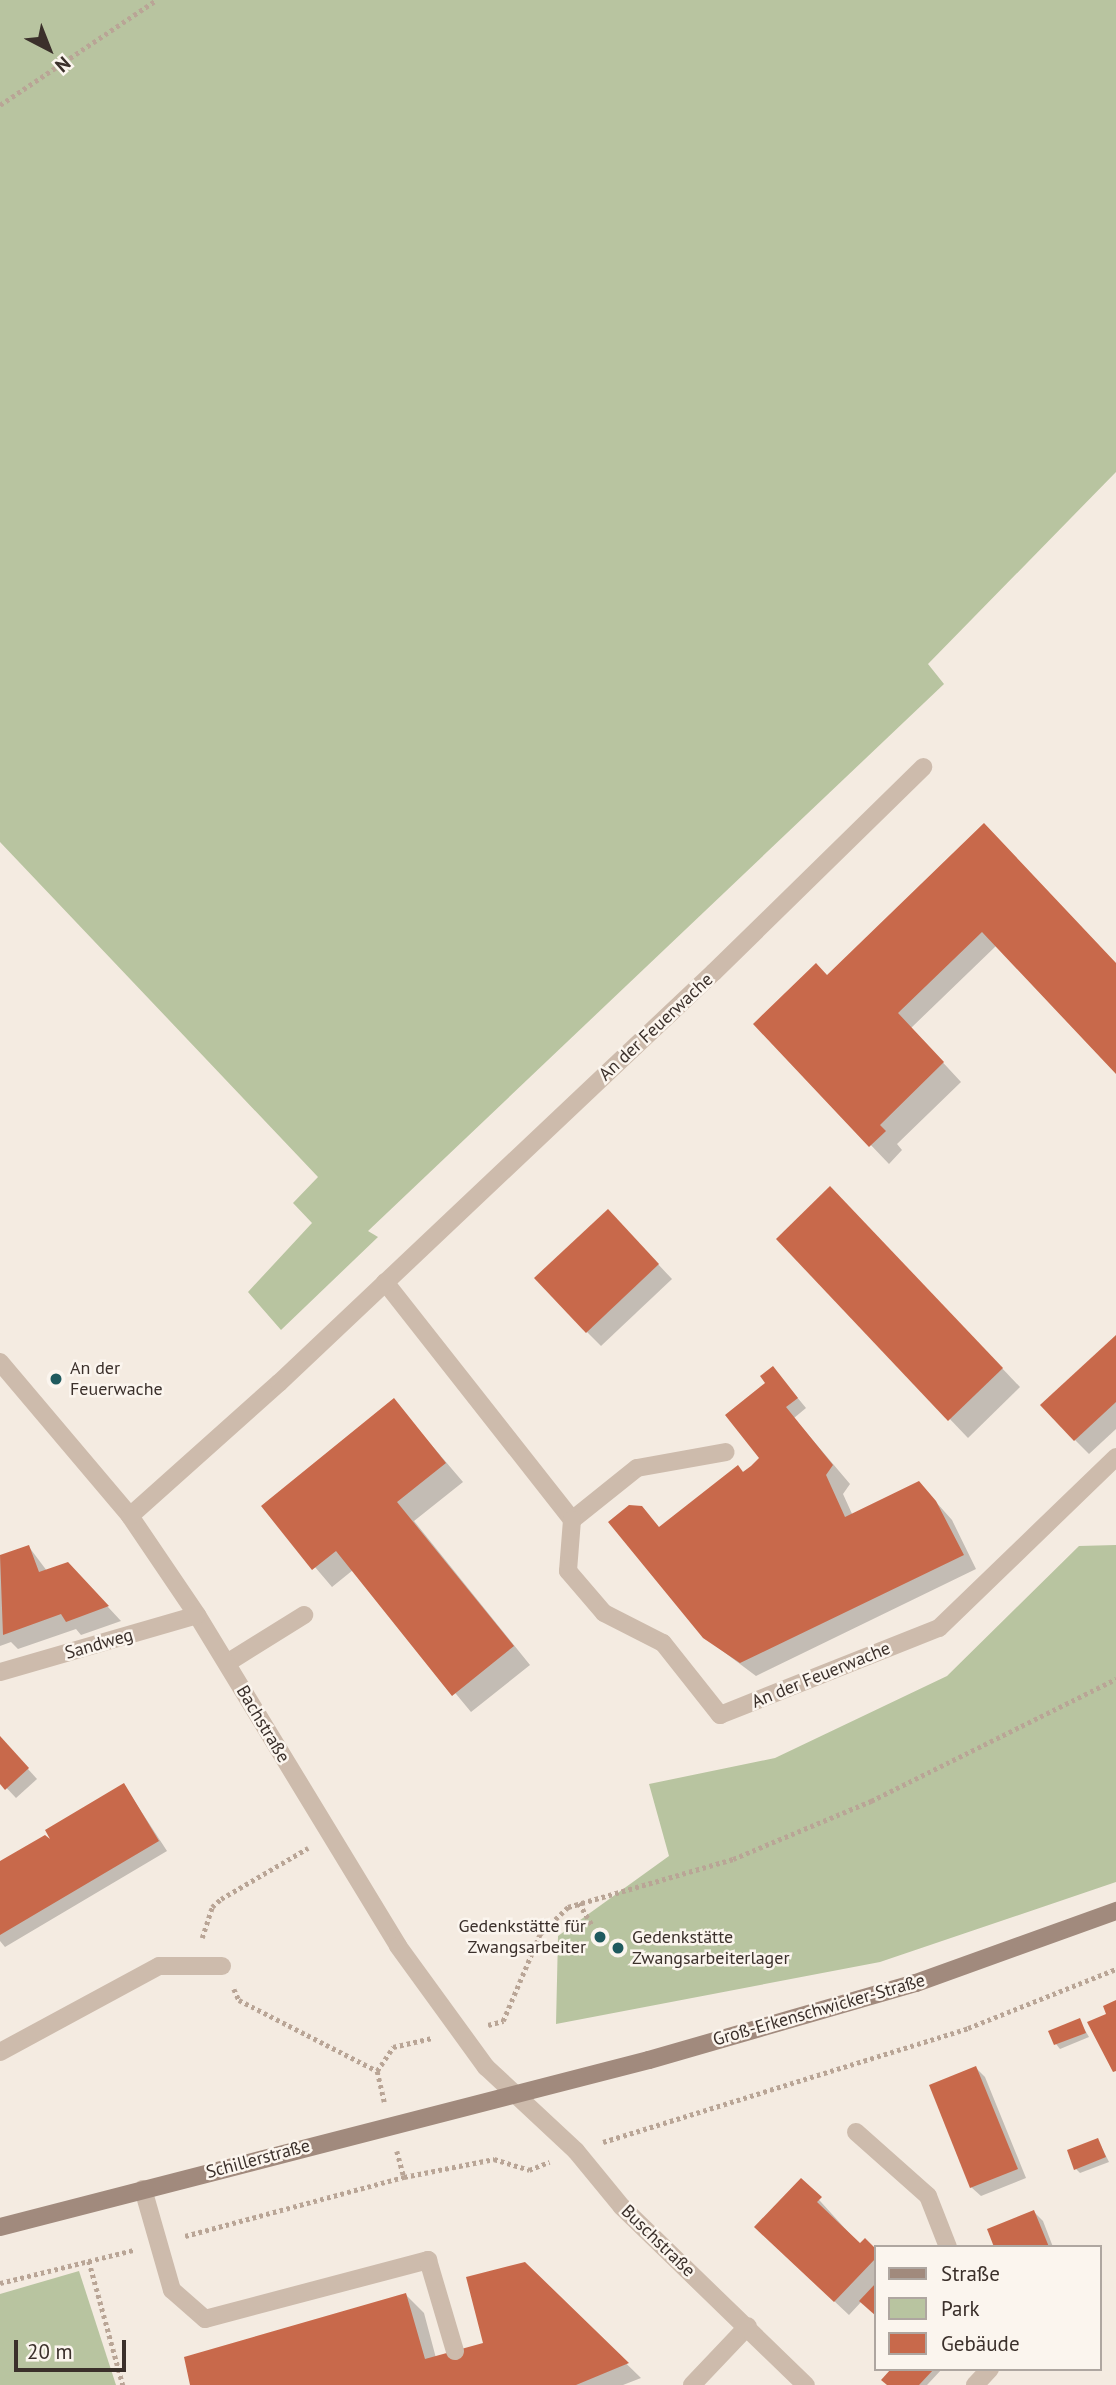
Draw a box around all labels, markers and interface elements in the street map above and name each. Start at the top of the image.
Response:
north arrow [14,14,84,84]
text: N [50,52,76,78]
street label: An der Feuerwache [595,969,717,1085]
place label: An der Feuerwache [70,1358,163,1400]
marker: An der Feuerwache [48,1371,64,1387]
street label: Sandweg [63,1624,135,1664]
street label: An der Feuerwache [749,1637,893,1713]
street label: Bachstraße [232,1682,294,1766]
place label: Gedenkstätte für Zwangsarbeiter [458,1916,586,1958]
place label: Gedenkstätte Zwangsarbeiterlager [632,1927,790,1969]
marker: Gedenkstätte für Zwangsarbeiter [592,1929,608,1945]
marker: Gedenkstätte Zwangsarbeiterlager [610,1940,626,1956]
street label: Groß-Erkenschwicker-Straße [711,1969,927,2051]
street label: Schillerstraße [204,2135,312,2183]
street label: Buschstraße [617,2200,699,2282]
legend [874,2245,1102,2371]
text: Straße [941,2260,1000,2287]
text: Park [941,2295,980,2322]
scale bar [18,2326,130,2370]
text: Gebäude [941,2330,1020,2357]
text: 20 m [27,2338,73,2365]

